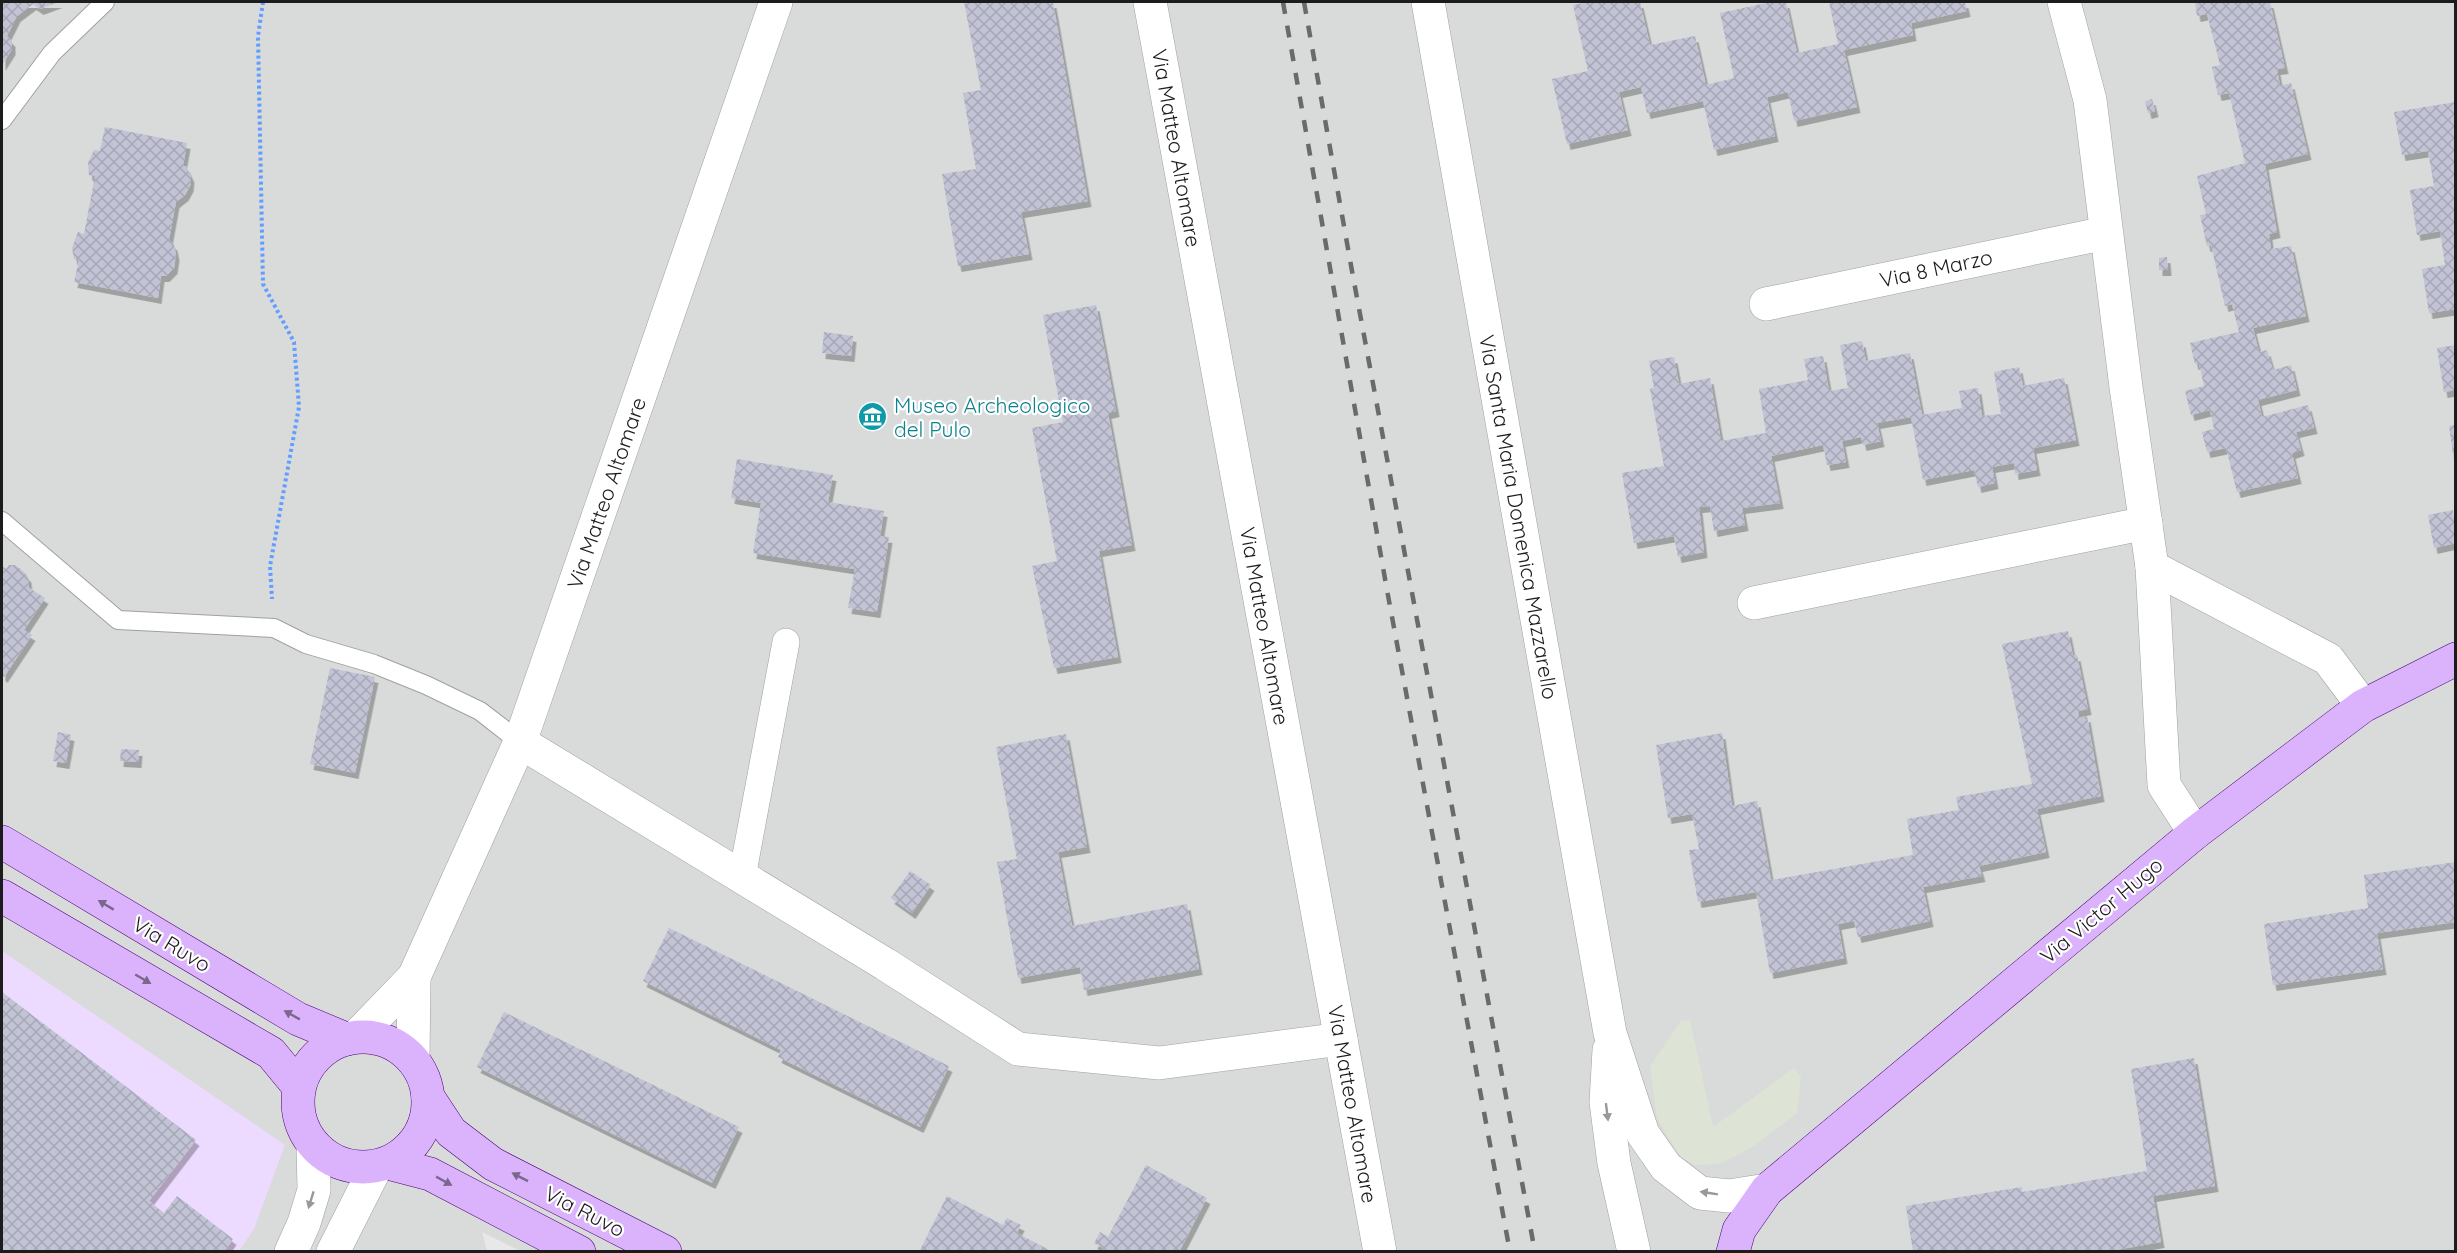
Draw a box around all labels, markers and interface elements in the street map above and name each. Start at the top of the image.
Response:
street label: Via Matteo Altomare [1147,47,1207,249]
street label: Via 8 Marzo [1877,243,1995,293]
street label: Via Santa Maria Domenica Mazzarello [1474,333,1564,701]
place label: Museo Archeologico del Pulo [894,392,1090,442]
street label: Via Matteo Altomare [561,394,651,592]
museum icon: Museo Archeologico del Pulo [857,401,889,433]
street label: Via Matteo Altomare [1235,525,1295,727]
street label: Via Victor Hugo [2034,851,2168,969]
one-way arrow [98,899,114,910]
street label: Via Ruvo [128,911,216,977]
one-way arrow [135,973,151,984]
street label: Via Matteo Altomare [1323,1003,1383,1205]
one-way arrow [283,1010,300,1020]
one-way arrow [1602,1103,1612,1122]
one-way arrow [511,1173,528,1182]
one-way arrow [435,1176,452,1186]
street label: Via Ruvo [541,1180,629,1242]
one-way arrow [1699,1189,1718,1198]
one-way arrow [306,1191,315,1209]

